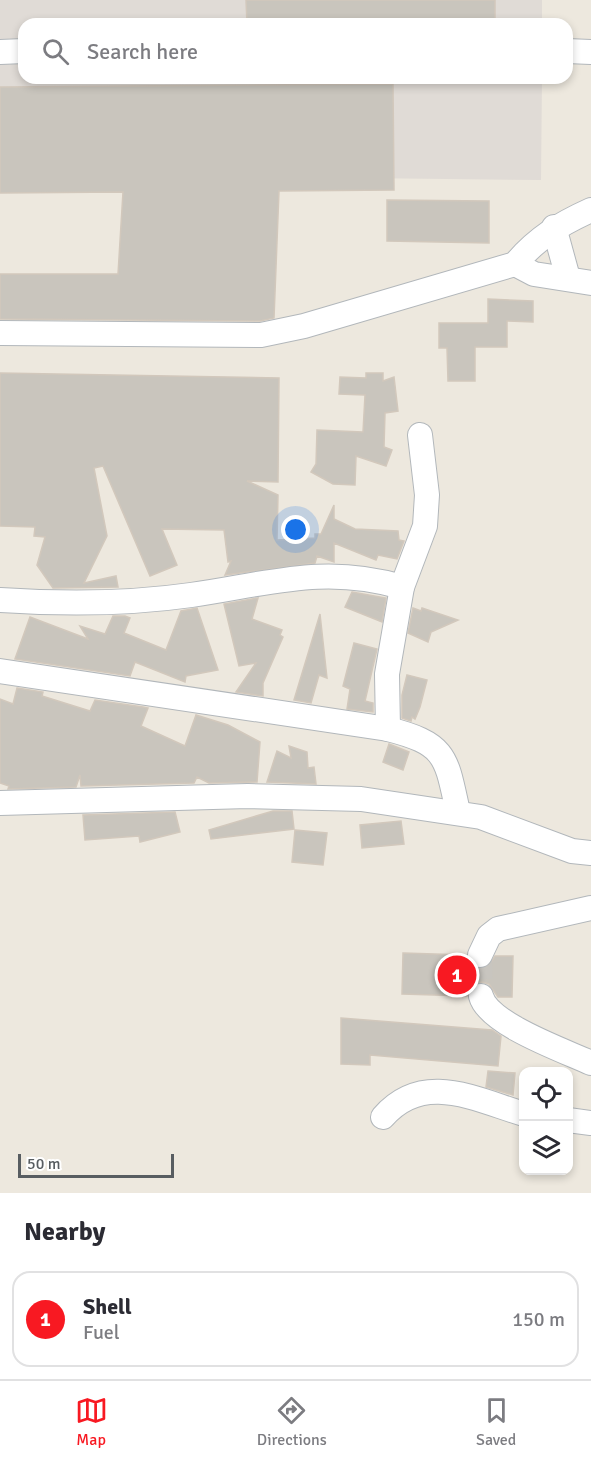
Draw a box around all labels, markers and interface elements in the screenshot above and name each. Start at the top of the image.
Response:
search box [18,18,573,84]
icon: search [39,35,72,68]
text: Search here [87,38,198,65]
your location [281,515,310,544]
pin: 1 [438,952,476,998]
map controls [519,1067,573,1175]
button: locate [519,1067,573,1121]
button: layers [519,1121,573,1175]
scale bar [18,1151,174,1178]
text: 50 m [27,1154,61,1174]
text: Nearby [24,1216,105,1248]
text: Shell [83,1293,132,1320]
text: 1 [40,1307,51,1332]
text: 150 m [512,1307,565,1332]
text: Fuel [83,1320,120,1345]
tab: Map [75,1394,108,1450]
tab: Directions [257,1394,327,1450]
tab: Saved [476,1394,516,1450]

